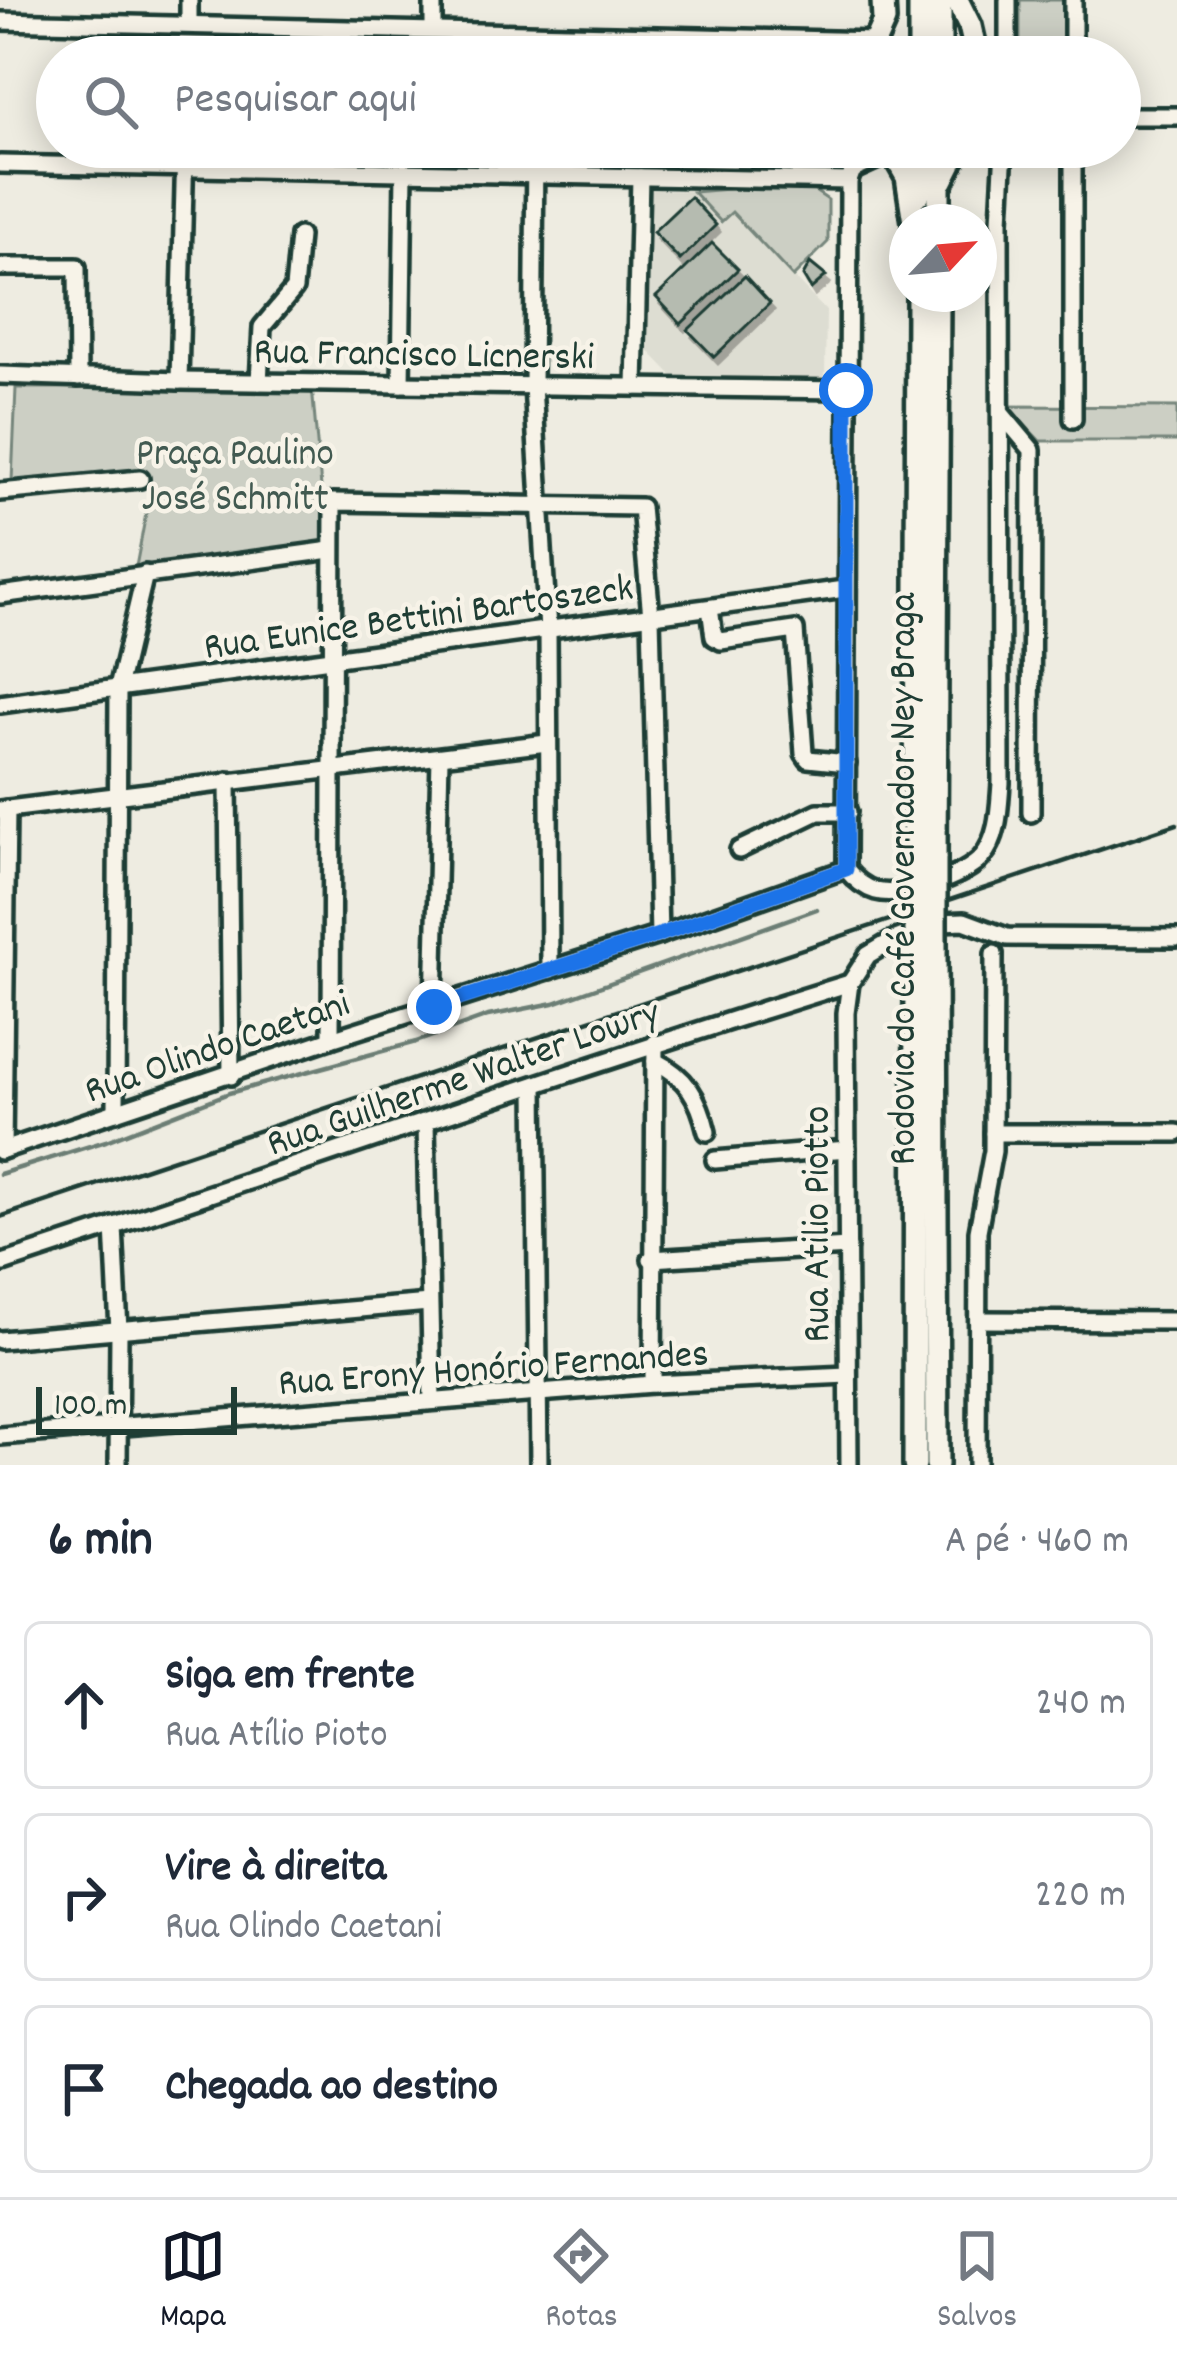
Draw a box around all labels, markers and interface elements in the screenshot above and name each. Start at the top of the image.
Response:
search box [36,36,1141,168]
icon: search [78,69,144,135]
text: Pesquisar aqui [174,70,417,134]
north arrow [889,204,997,312]
street label: Rua Francisco Licnerski [253,327,595,388]
route start [819,363,873,417]
park label: Praça Paulino José Schmitt [136,429,334,529]
street label: Rua Eunice Bettini Bartoszeck [201,563,637,678]
street label: Rodovia do Café Governador Ney Braga [879,592,934,1165]
street label: Rua Olindo Caetani [78,979,358,1121]
route end [407,980,461,1034]
street label: Rua Guilherme Walter Lowry [260,988,669,1174]
street label: Rua Atilio Piotto [793,1106,848,1342]
street label: Rua Erony Honório Fernandes [277,1329,710,1414]
scale bar [36,1381,237,1434]
text: 100 m [54,1384,127,1431]
text: 6 min [48,1507,153,1579]
text: A pé · 460 m [945,1516,1129,1571]
text: Siga em frente [165,1646,415,1710]
icon: ahead [51,1672,117,1738]
text: 240 m [1036,1678,1126,1733]
text: Rua Atílio Pioto [165,1710,388,1765]
text: Vire à direita [165,1838,386,1902]
icon: right [51,1864,117,1930]
text: 220 m [1035,1870,1126,1925]
text: Rua Olindo Caetani [165,1902,442,1957]
icon: arrive [51,2056,117,2122]
text: Chegada ao destino [165,2057,498,2121]
tab: Mapa [160,2223,226,2342]
tab: Rotas [545,2223,618,2342]
tab: Salvos [937,2223,1017,2342]

